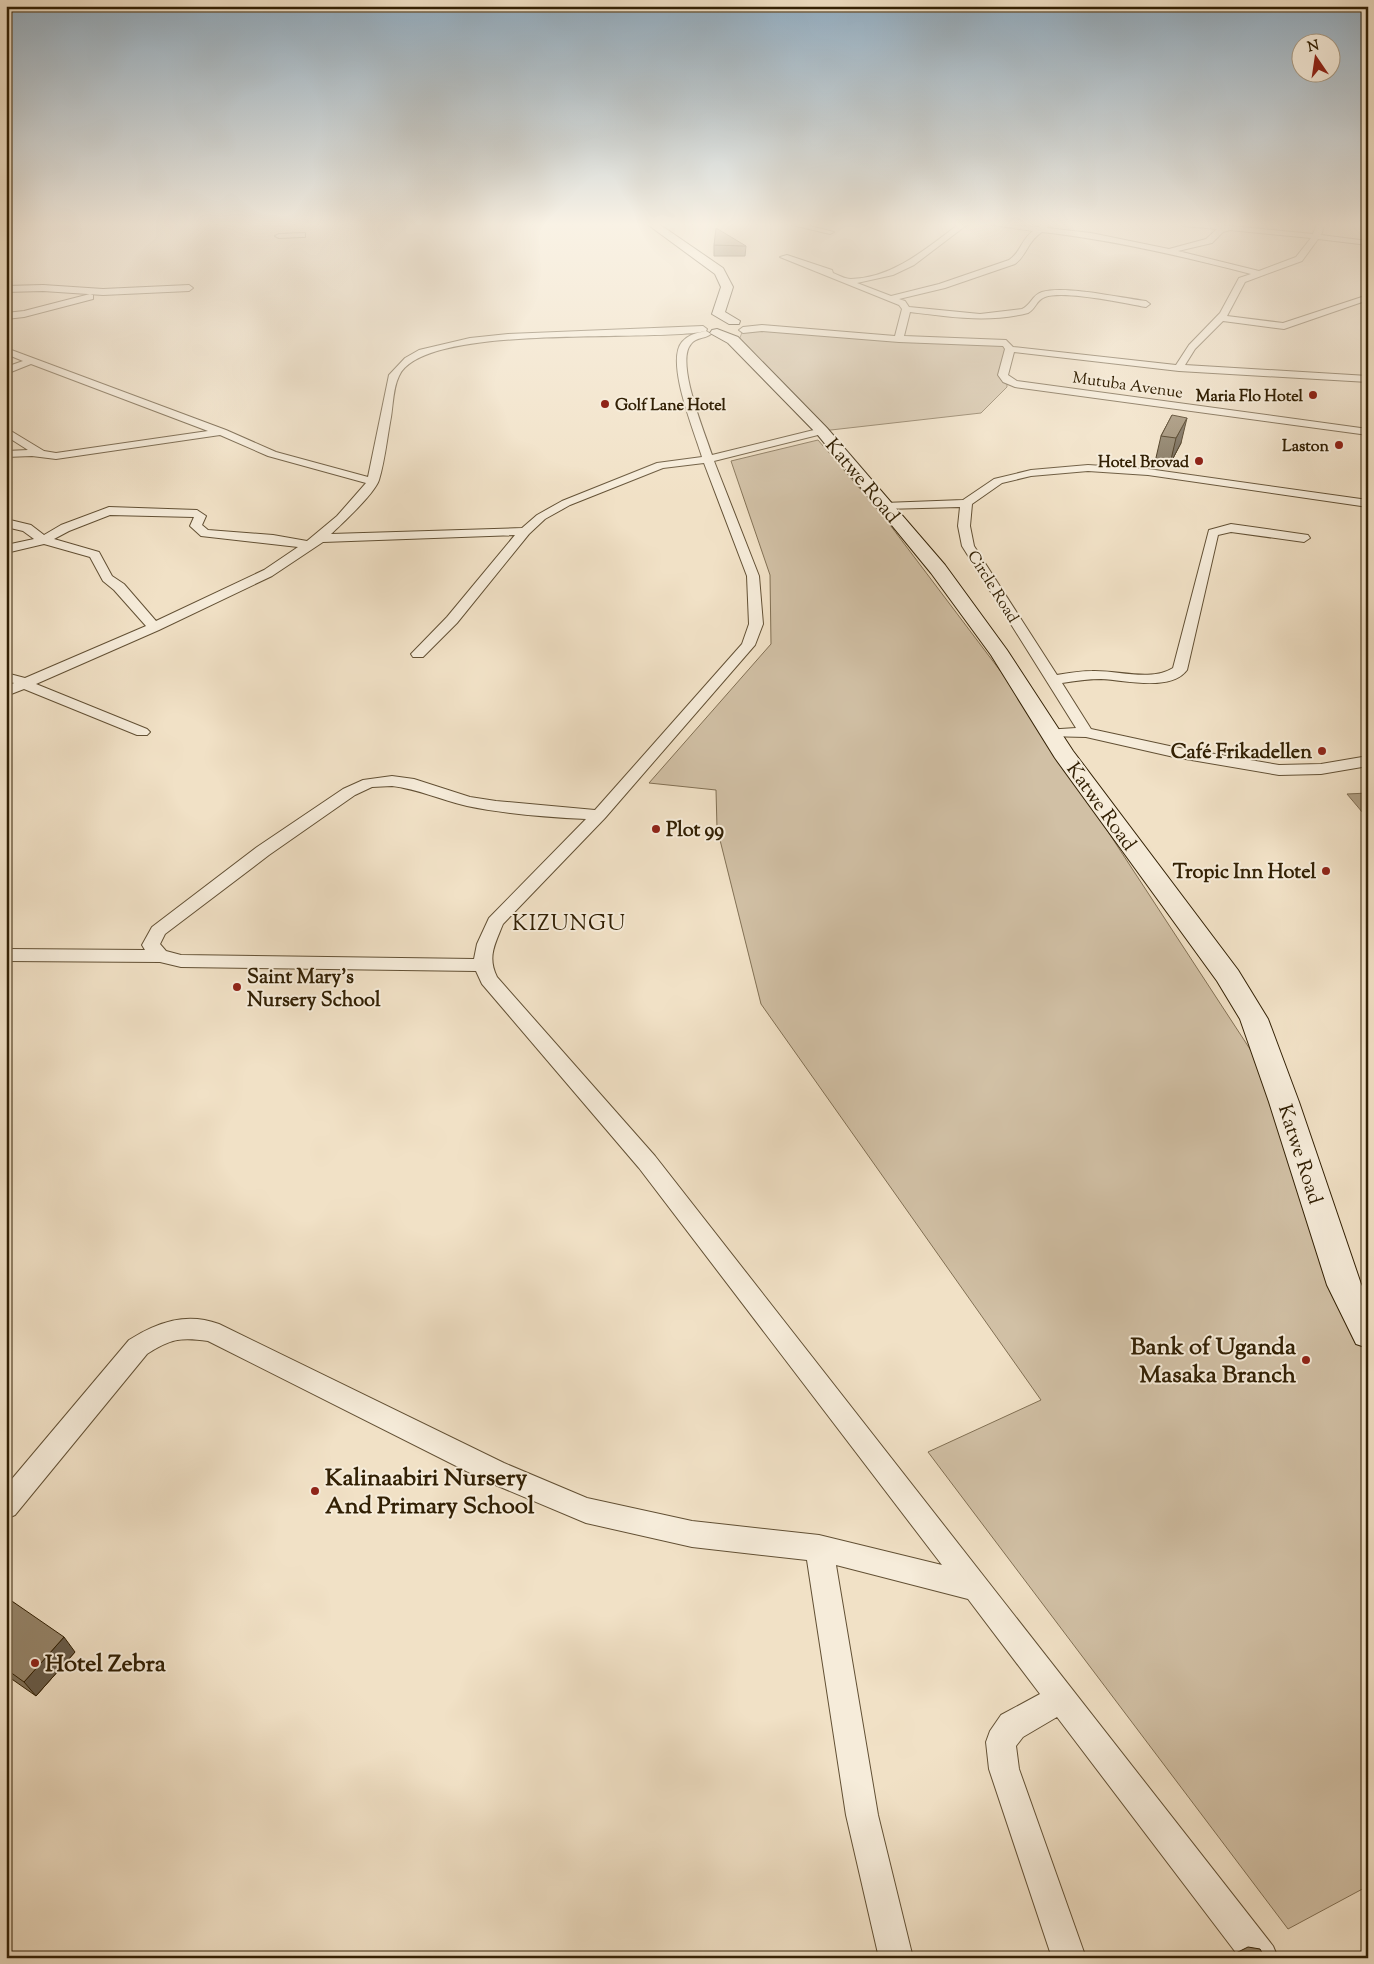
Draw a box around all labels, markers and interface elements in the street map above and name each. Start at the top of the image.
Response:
north arrow [1292,32,1342,82]
text: N [1306,36,1321,58]
street label: Mutuba Avenue [1071,367,1184,406]
place label: Maria Flo Hotel [1196,386,1304,409]
marker: Maria Flo Hotel [1307,389,1319,401]
place label: Golf Lane Hotel [615,395,727,418]
marker: Golf Lane Hotel [599,398,611,410]
street label: Katwe Road [817,433,905,530]
place label: Laston [1282,436,1330,459]
marker: Laston [1333,439,1345,451]
place label: Hotel Brovad [1098,452,1190,475]
marker: Hotel Brovad [1193,455,1205,467]
street label: Circle Road [961,547,1023,628]
place label: Café Frikadellen [1171,739,1312,768]
marker: Café Frikadellen [1316,745,1328,757]
street label: Katwe Road [1058,757,1142,858]
place label: Plot 99 [666,817,724,846]
marker: Plot 99 [650,823,662,835]
place label: Tropic Inn Hotel [1173,859,1316,888]
marker: Tropic Inn Hotel [1320,865,1332,877]
district label: KIZUNGU [512,909,626,941]
place label: Saint Mary's Nursery School [247,964,381,1016]
marker: Saint Mary's Nursery School [231,981,243,993]
street label: Katwe Road [1269,1101,1328,1208]
place label: Bank of Uganda Masaka Branch [1130,1331,1297,1393]
marker: Bank of Uganda Masaka Branch [1300,1354,1312,1366]
place label: Kalinaabiri Nursery And Primary School [325,1462,535,1524]
marker: Kalinaabiri Nursery And Primary School [309,1485,321,1497]
place label: Hotel Zebra [45,1648,167,1682]
marker: Hotel Zebra [29,1657,41,1669]

